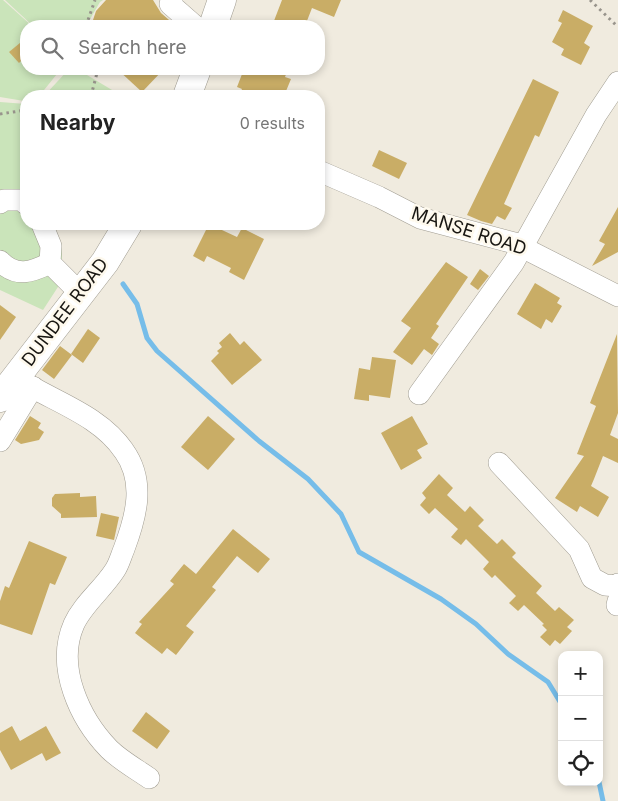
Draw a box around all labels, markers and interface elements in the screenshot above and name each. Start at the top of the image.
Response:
search box [20,20,325,75]
icon: search [38,34,66,62]
text: Search here [78,36,187,59]
text: Nearby [40,110,115,135]
text: 0 results [240,113,305,133]
street label: MANSE ROAD [409,202,529,259]
street label: DUNDEE ROAD [17,254,112,370]
map controls [558,651,603,786]
button: + [558,651,603,696]
button: − [558,696,603,741]
button: locate [558,741,603,786]

